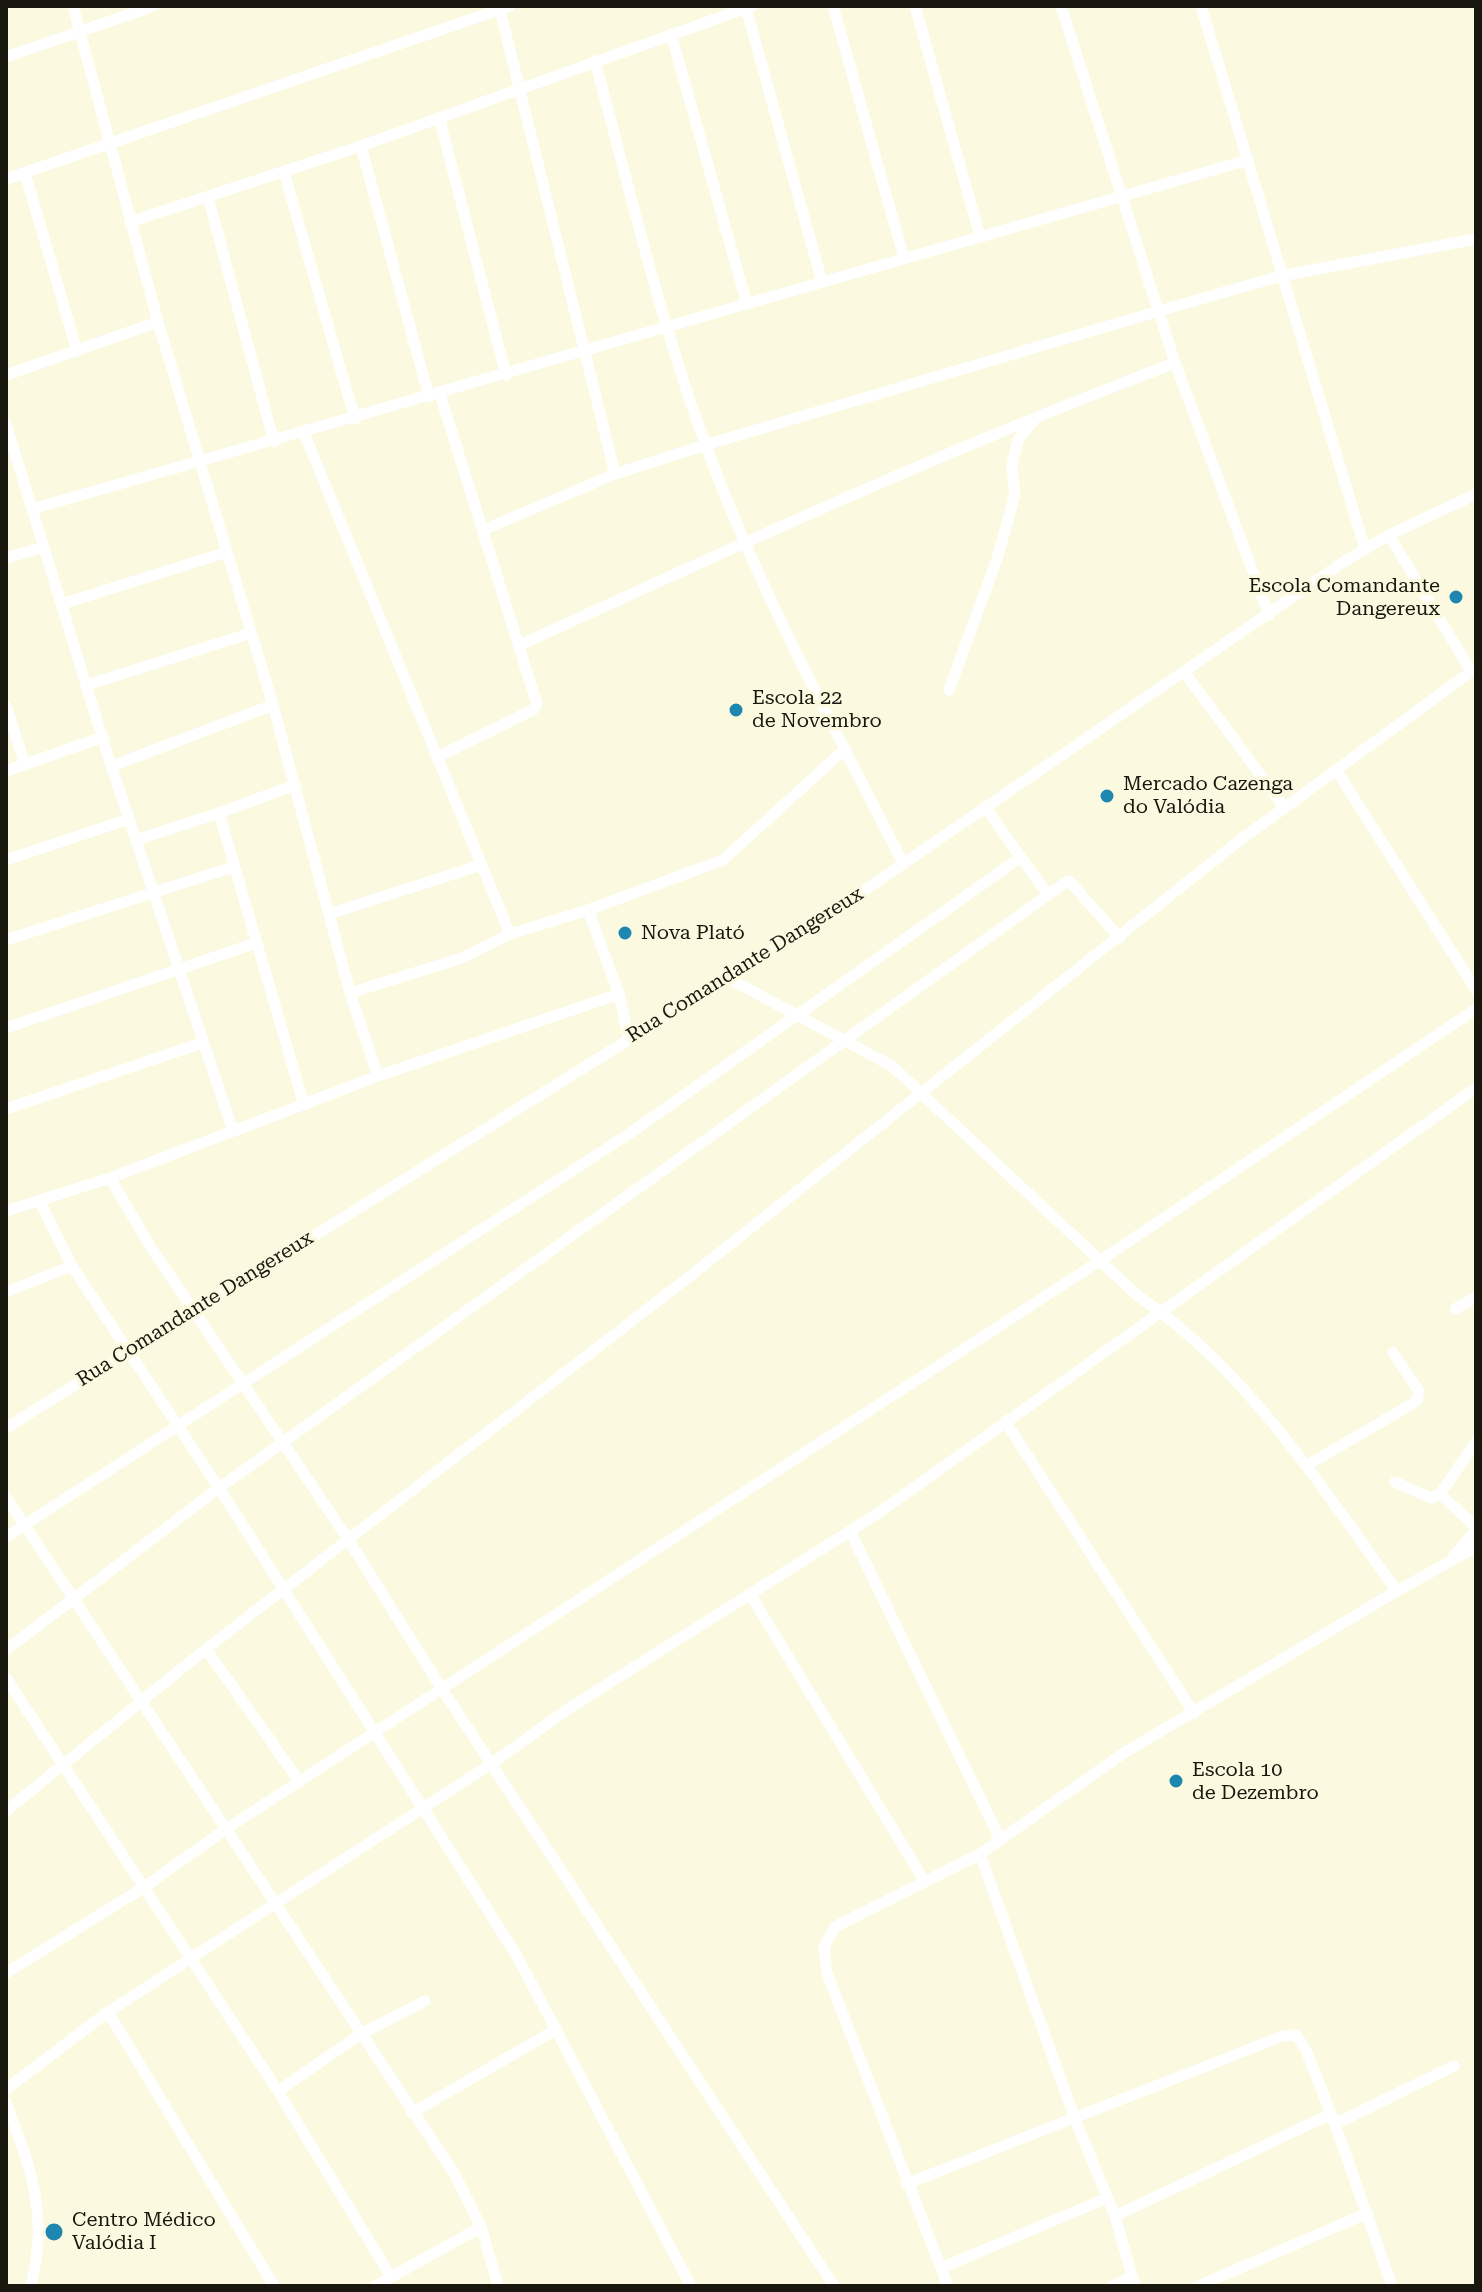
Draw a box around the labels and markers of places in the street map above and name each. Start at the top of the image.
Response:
place label: Escola Comandante Dangereux [1249,574,1440,621]
marker: Escola Comandante Dangereux [1447,588,1465,606]
place label: Escola 22 de Novembro [752,686,882,733]
marker: Escola 22 de Novembro [727,701,745,719]
place label: Mercado Cazenga do Valódia [1123,772,1293,819]
marker: Mercado Cazenga do Valódia [1098,787,1116,805]
place label: Nova Plató [641,921,745,945]
marker: Nova Plató [616,924,634,942]
place label: Escola 10 de Dezembro [1192,1758,1319,1805]
marker: Escola 10 de Dezembro [1167,1772,1185,1790]
place label: Centro Médico Valódia I [72,2208,216,2255]
marker: Centro Médico Valódia I [43,2221,65,2243]

